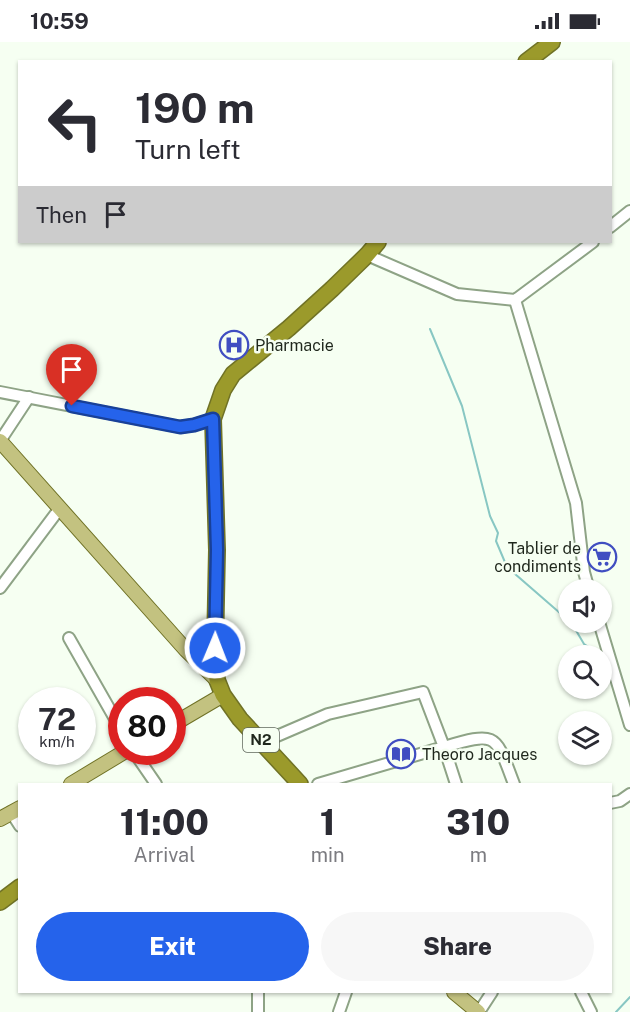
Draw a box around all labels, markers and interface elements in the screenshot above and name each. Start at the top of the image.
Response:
text: 10:59 [30,8,89,34]
text: 190 m [135,83,255,132]
icon: left [36,84,114,162]
text: Turn left [135,133,241,165]
icon: arrive [99,198,132,231]
text: Then [36,202,87,228]
hospital icon: Pharmacie [218,329,250,361]
place label: Pharmacie [255,336,334,355]
pin [46,344,97,406]
icon: arrive [55,353,88,386]
place label: Tablier de condiments [494,539,581,576]
supermarket icon: Tablier de condiments [586,541,618,573]
map controls [558,579,612,765]
button: sound [558,579,612,633]
position arrow [183,616,247,680]
button: search [558,645,612,699]
speed limit sign: 80 [108,687,186,765]
text: 72 [38,701,76,737]
button: layers [558,711,612,765]
road number: N2 [243,728,279,752]
text: km/h [39,733,75,750]
library icon: Theoro Jacques [385,738,417,770]
place label: Theoro Jacques [422,745,537,764]
text: 11:00 [120,801,209,843]
text: 1 [320,801,336,843]
text: 310 [446,801,510,843]
text: Arrival [133,843,195,867]
text: min [311,843,345,867]
text: m [470,843,487,867]
button: Exit [36,912,309,981]
button: Share [321,912,594,981]

